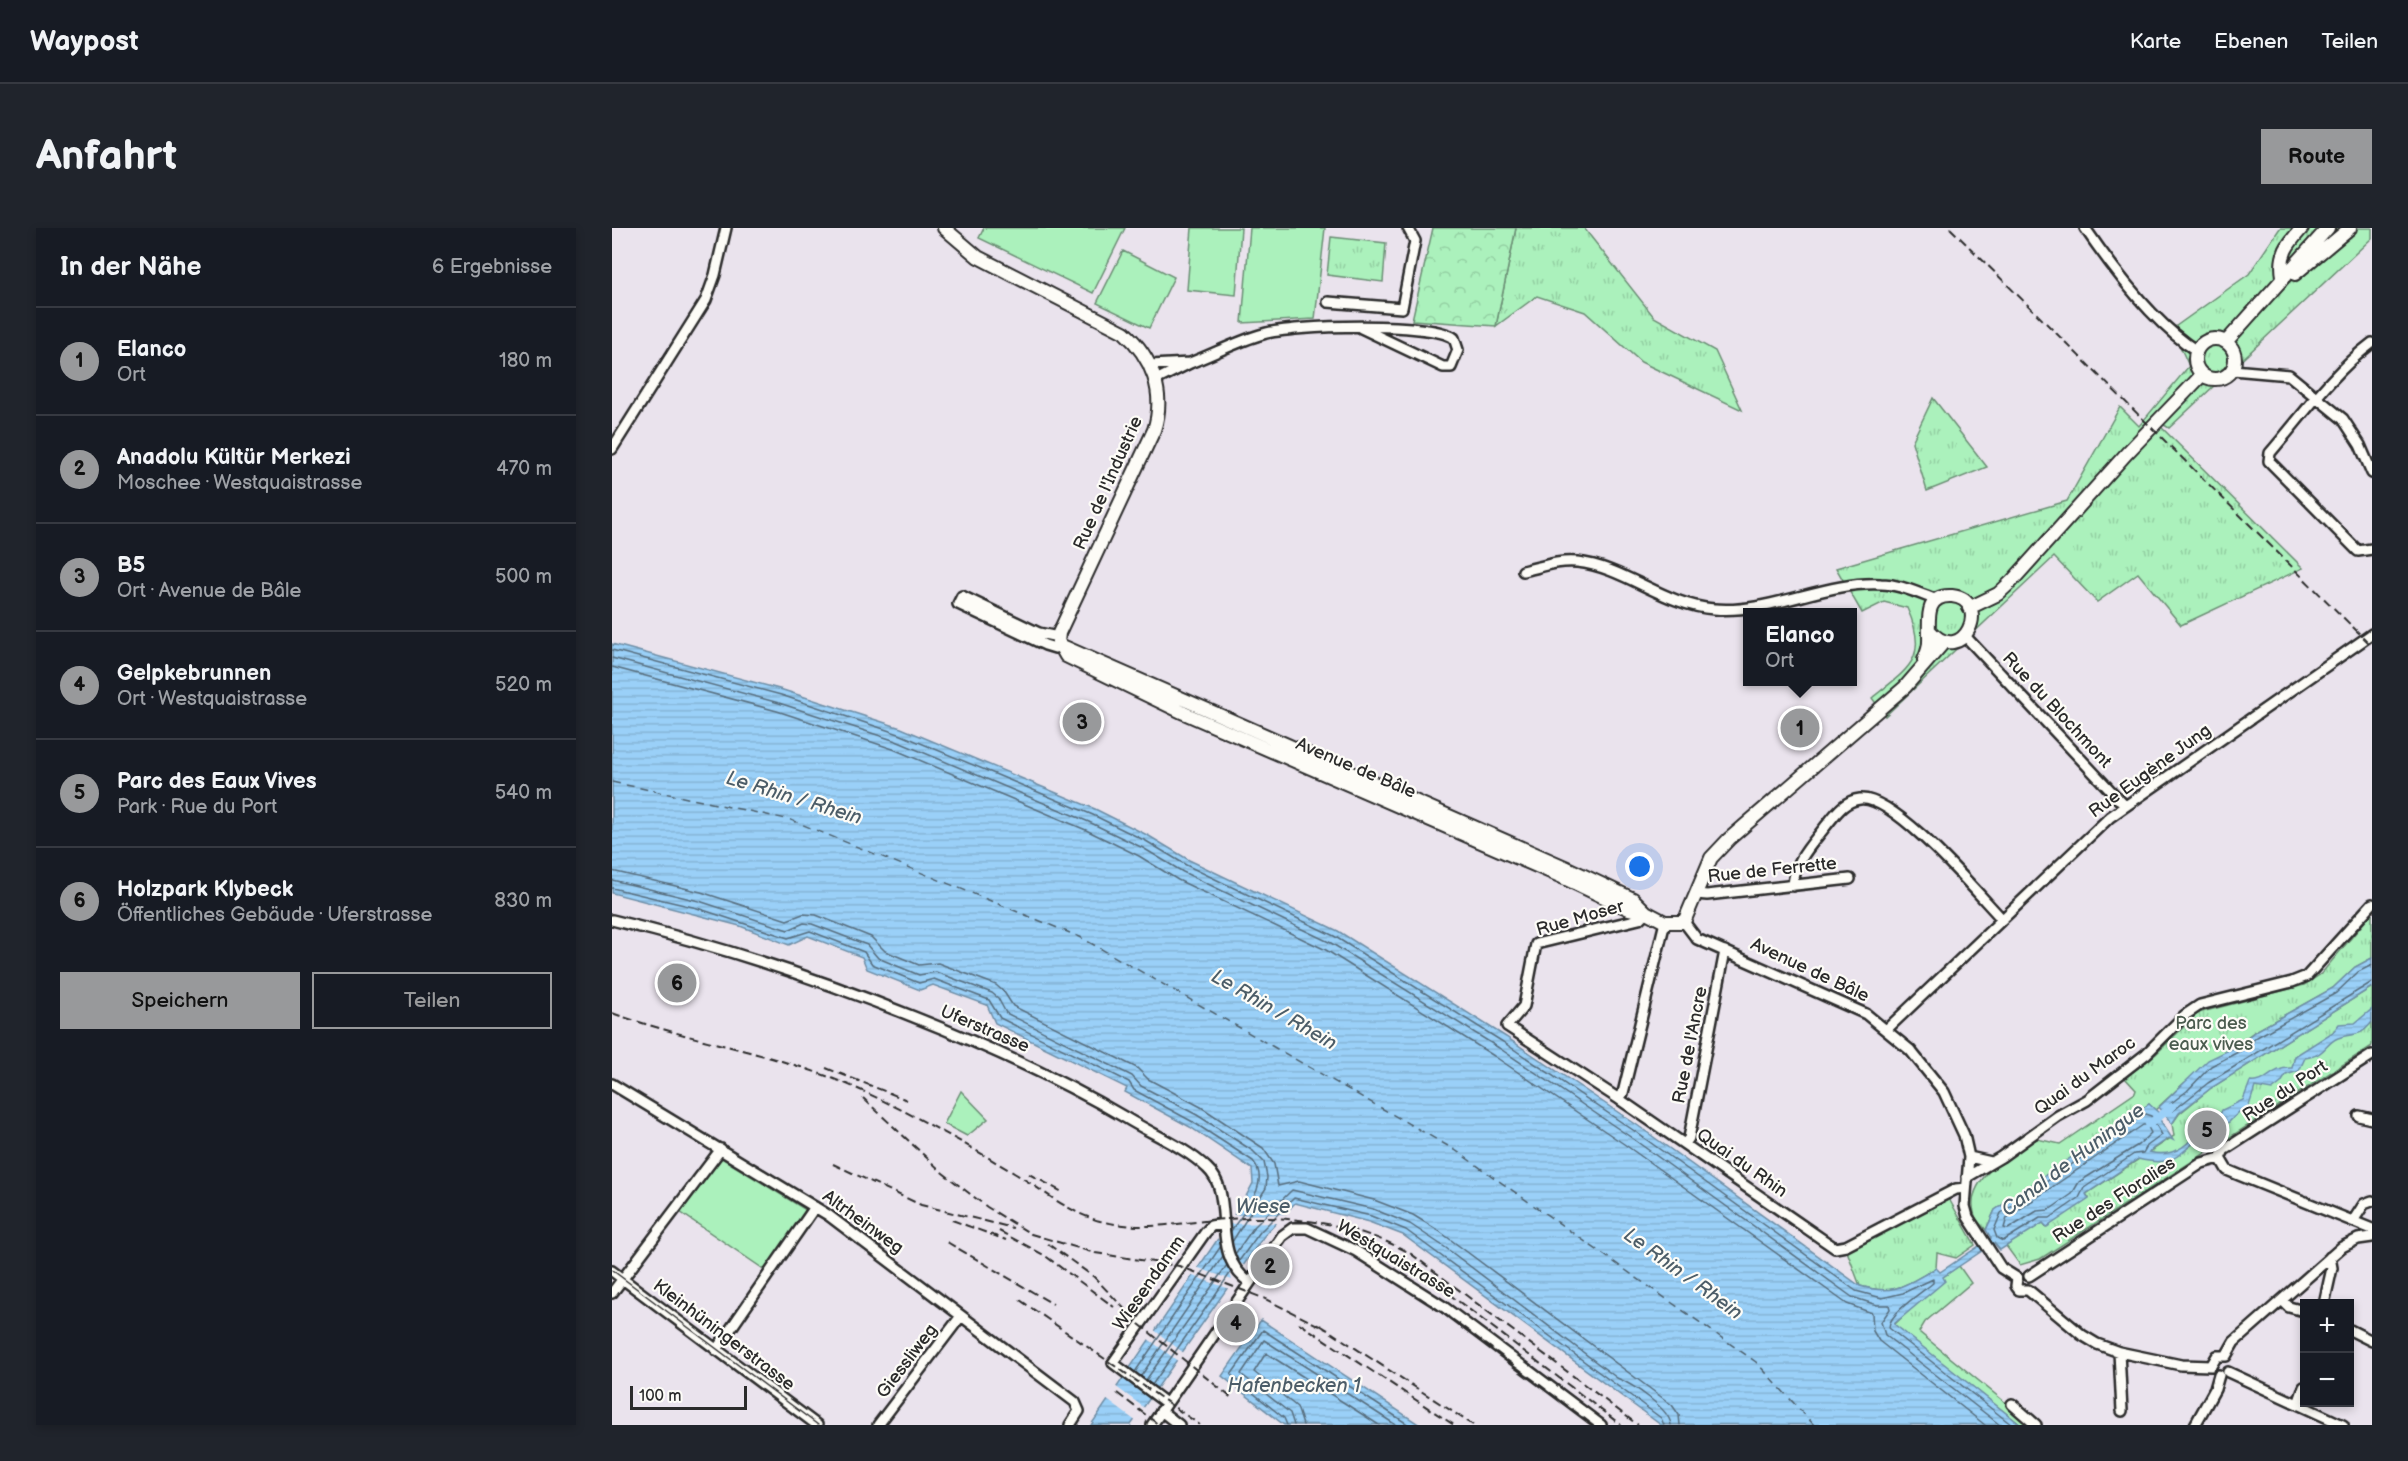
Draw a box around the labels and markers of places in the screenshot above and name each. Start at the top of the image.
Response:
pin: 3 [1062,700,1102,744]
pin: 1 [1780,706,1820,750]
pin: 6 [658,960,696,1005]
pin: 5 [2188,1108,2226,1152]
pin: 2 [1250,1244,1290,1288]
pin: 4 [1216,1300,1256,1346]

